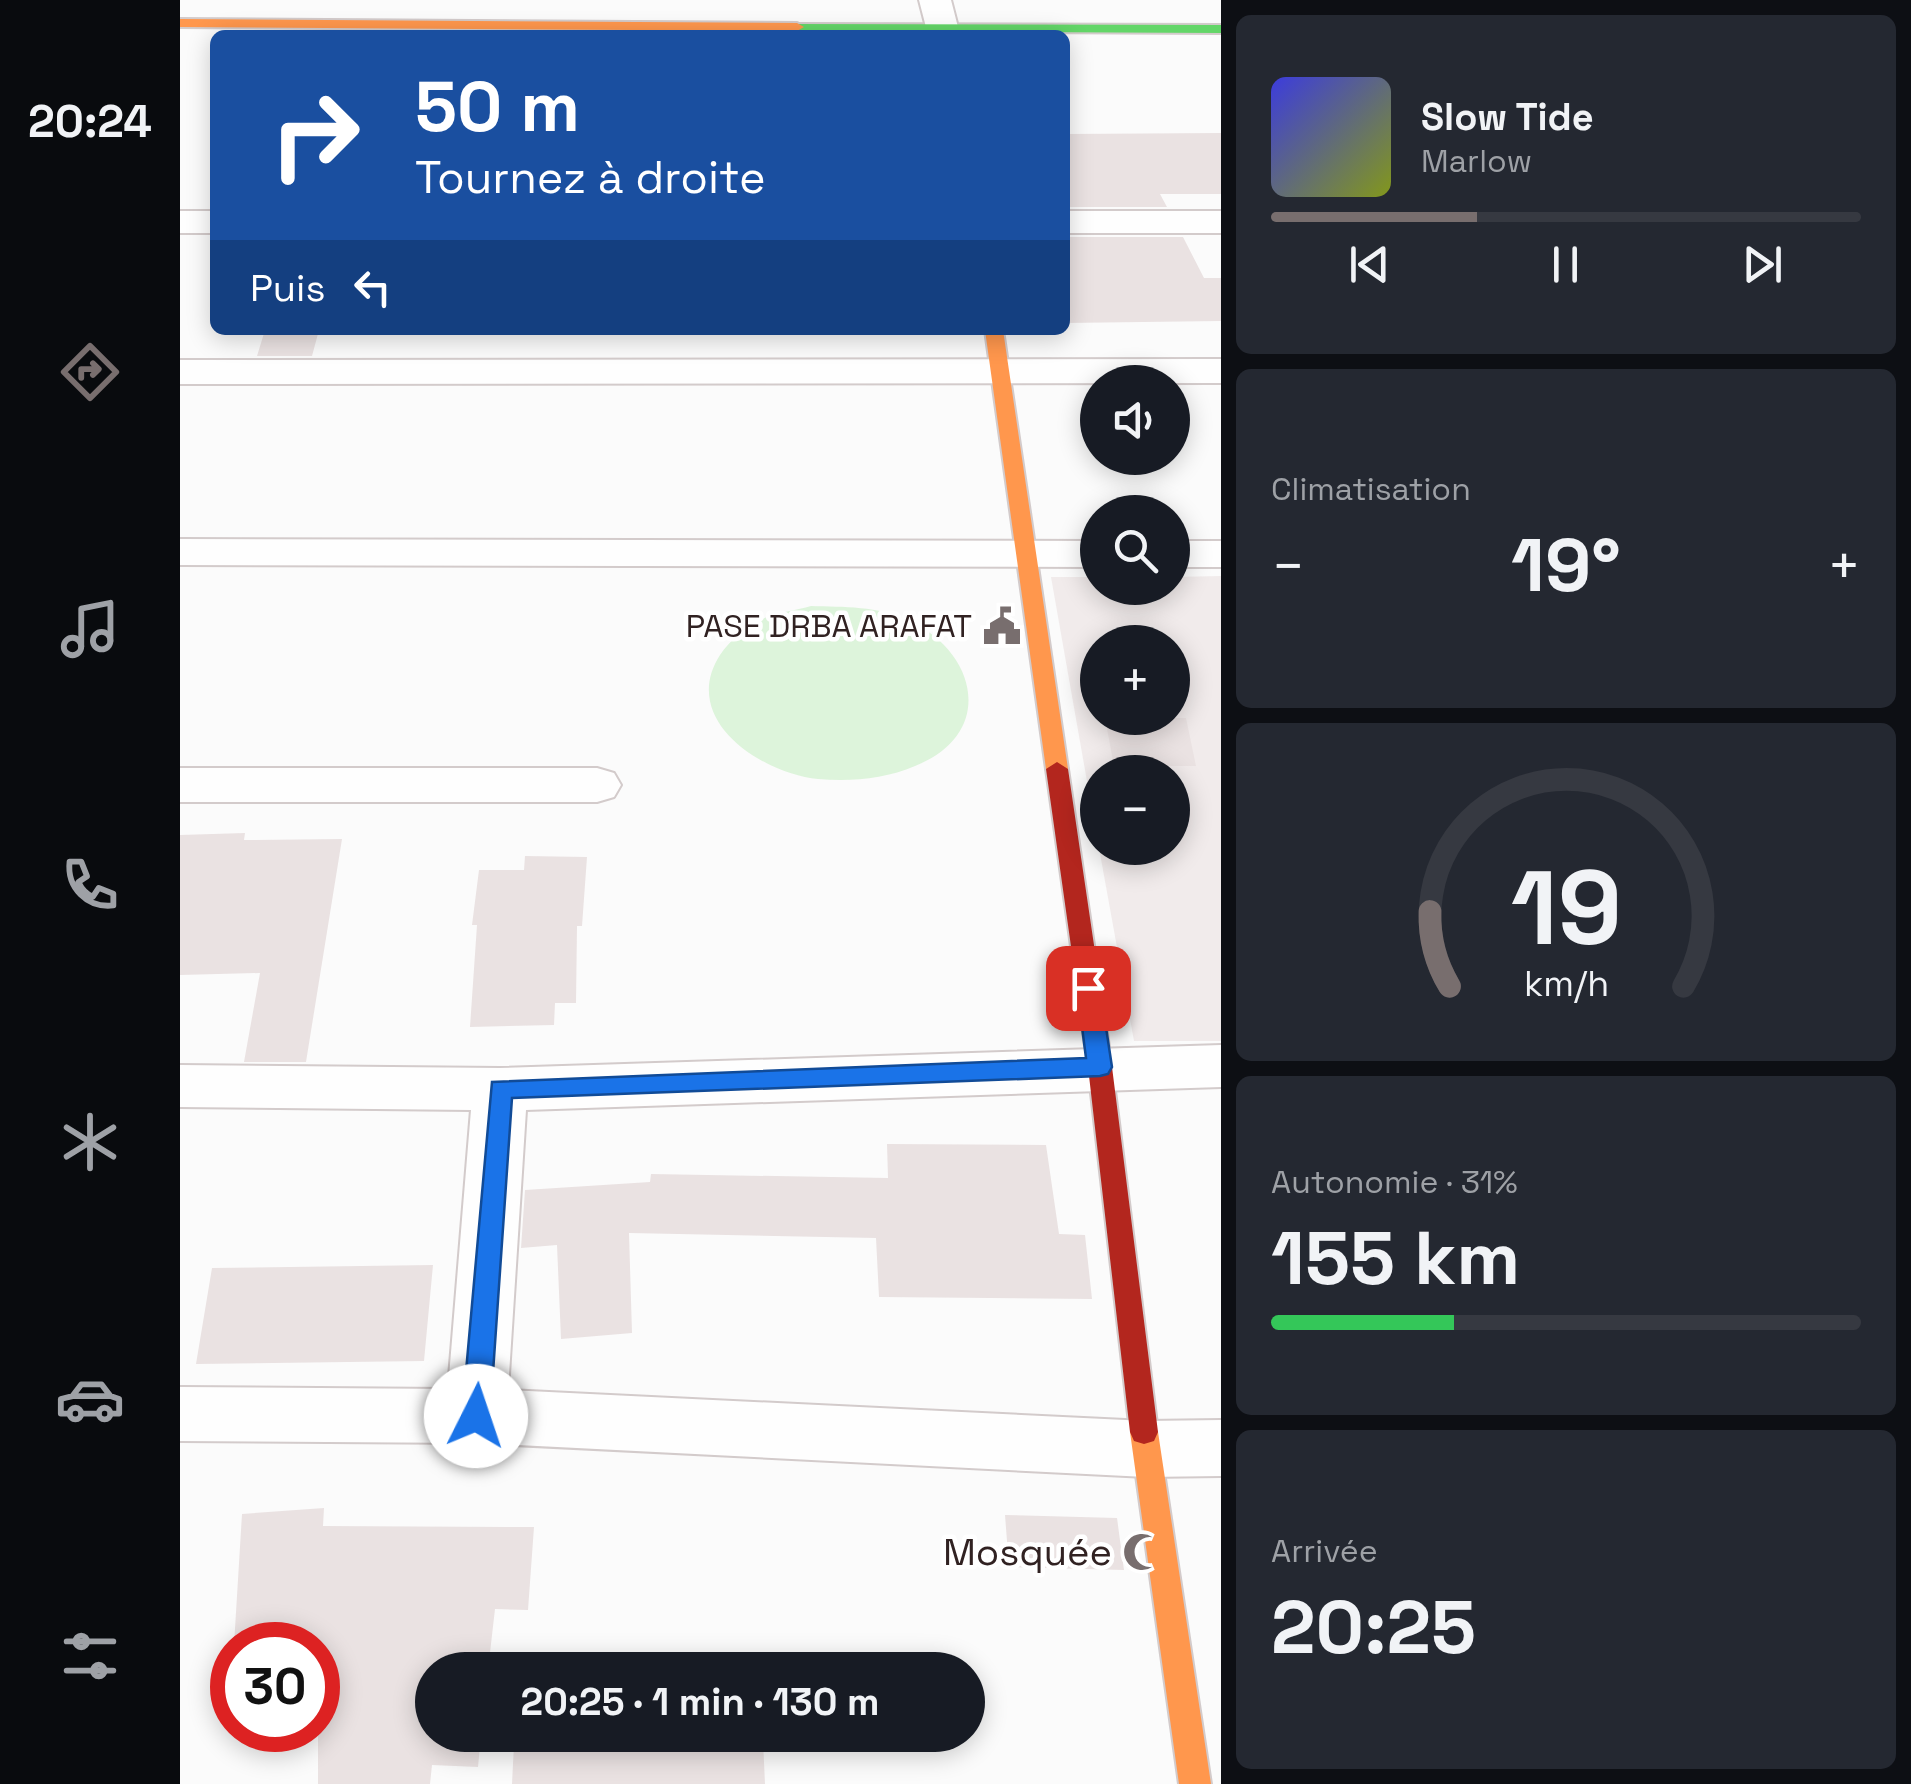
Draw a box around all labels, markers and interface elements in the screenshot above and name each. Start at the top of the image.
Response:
text: 50 m [415,62,580,151]
icon: right [250,70,380,200]
text: 20:24 [28,93,152,150]
text: Slow Tide [1421,93,1594,141]
text: Marlow [1421,141,1532,181]
text: Tournez à droite [415,149,766,206]
icon: previous [1342,237,1397,292]
icon: pause [1538,237,1593,292]
icon: next [1735,237,1790,292]
icon: left [345,260,400,315]
text: Puis [250,264,325,312]
icon: directions [55,337,125,407]
map controls [1080,365,1190,865]
button: sound [1080,365,1190,475]
text: Climatisation [1271,469,1471,509]
button: search [1080,495,1190,605]
text: 19° [1511,517,1621,613]
text: − [1271,531,1305,601]
text: + [1827,531,1861,601]
icon: music [55,594,125,664]
public building icon: PASE DRBA ARAFAT [981,605,1023,647]
place label: PASE DRBA ARAFAT [686,606,972,646]
button: + [1080,625,1190,735]
button: − [1080,755,1190,865]
text: 19 [1510,842,1622,974]
icon: phone [55,850,125,920]
pin [1046,946,1131,1031]
icon: arrive [1061,961,1116,1016]
text: km/h [1523,961,1609,1006]
icon: climate [55,1107,125,1177]
text: Autonomie · 31% [1271,1162,1518,1202]
text: 155 km [1271,1210,1520,1306]
icon: car [55,1364,125,1434]
position arrow [424,1364,528,1468]
place label: Mosquée [943,1528,1112,1576]
mosque icon: Mosquée [1121,1531,1163,1573]
text: Arrivée [1271,1531,1378,1571]
text: 20:25 [1271,1579,1476,1675]
icon: filters [55,1621,125,1691]
speed limit sign: 30 [210,1622,340,1752]
text: 20:25 · 1 min · 130 m [521,1678,879,1726]

